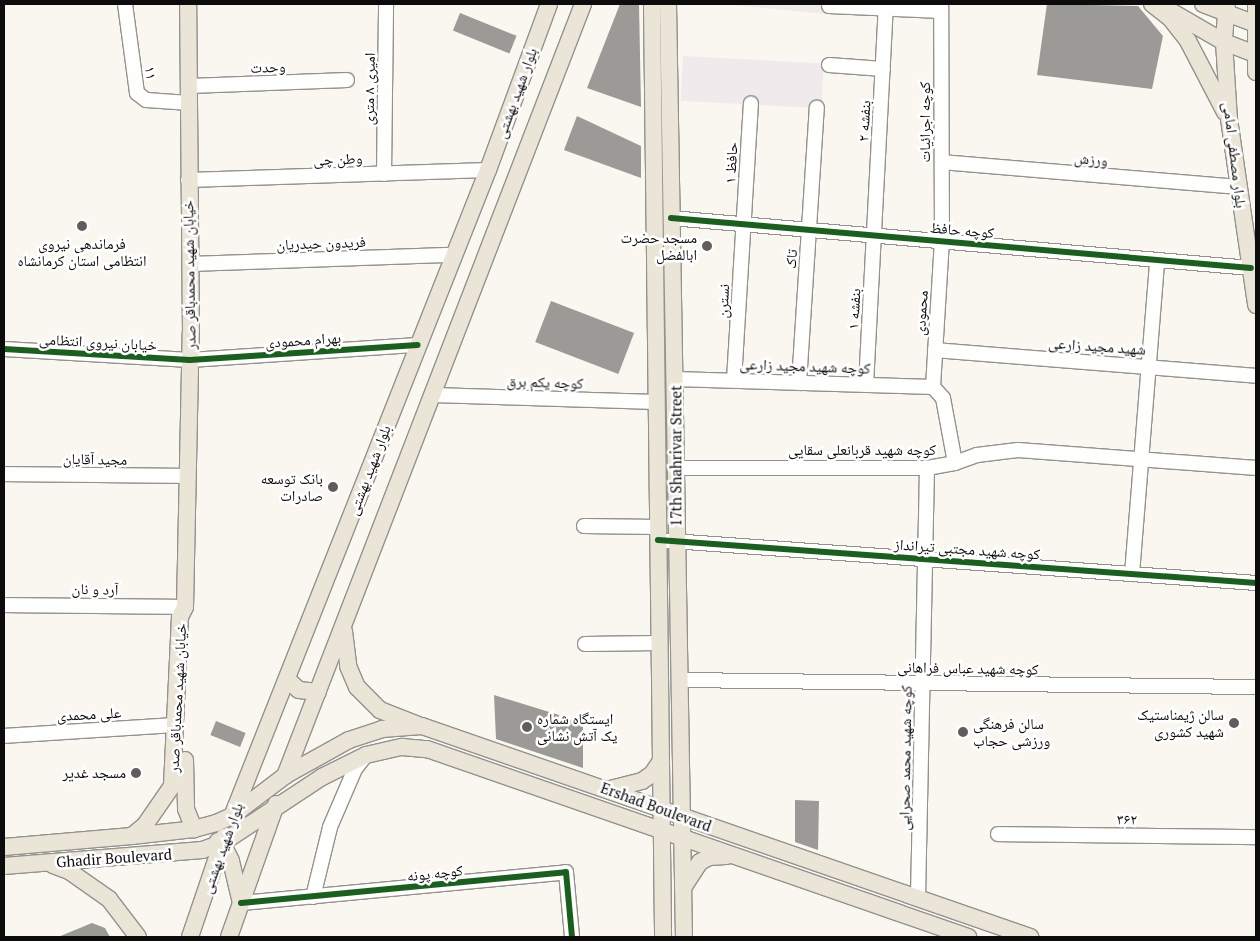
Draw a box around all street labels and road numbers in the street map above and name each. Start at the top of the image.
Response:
street label: بلوار شهید بهشتی [491,45,541,141]
street label: امیری ۸ متری [359,52,379,126]
street label: وحدت [250,57,286,77]
street label: ۱۱ [141,65,161,81]
street label: کوچه اجرائیات [916,82,934,162]
street label: بنفشه ۲ [854,100,874,142]
street label: بلوار مصطفی امامی [1220,101,1250,209]
street label: حافظ ۱ [721,142,741,184]
street label: وطن چی [313,149,363,169]
street label: ورزش [1073,149,1109,169]
street label: خیابان شهید محمدباقر صدر [179,200,199,350]
street label: کوچه حافظ [929,218,995,242]
street label: فریدون حیدریان [276,232,366,254]
street label: تاک [781,249,801,269]
street label: نسترن [713,283,733,319]
street label: بنفشه ۱ [844,288,864,330]
street label: محمودی [910,290,932,336]
street label: بهرام محمودی [264,328,342,352]
street label: خیابان نیروی انتظامی [39,330,157,354]
street label: شهید مجید زارعی [1048,334,1146,358]
street label: کوچه شهید مجید زارعی [739,355,871,377]
street label: کوچه یکم برق [506,372,584,392]
street label: 17th Shahrivar Street [667,385,685,527]
street label: بلوار شهید بهشتی [344,422,394,518]
street label: کوچه شهید قربانعلی سقایی [788,441,936,459]
street label: مجید آقایان [63,449,127,469]
street label: کوچه شهید مجتبی تیرانداز [893,535,1041,563]
street label: آرد و نان [72,580,118,598]
street label: خیابان شهید محمدباقر صدر [164,623,190,773]
street label: کوچه شهید عباس فراهانی [897,658,1039,678]
street label: کوچه شهید محمد صحرایی [895,685,915,831]
street label: علی محمدی [56,703,122,725]
street label: Ershad Boulevard [598,779,714,835]
street label: بلوار شهید بهشتی [197,800,247,896]
street label: ۳۶۲ [1117,810,1137,828]
street label: Ghadir Boulevard [55,845,173,871]
street label: کوچه پونه [406,861,464,885]

